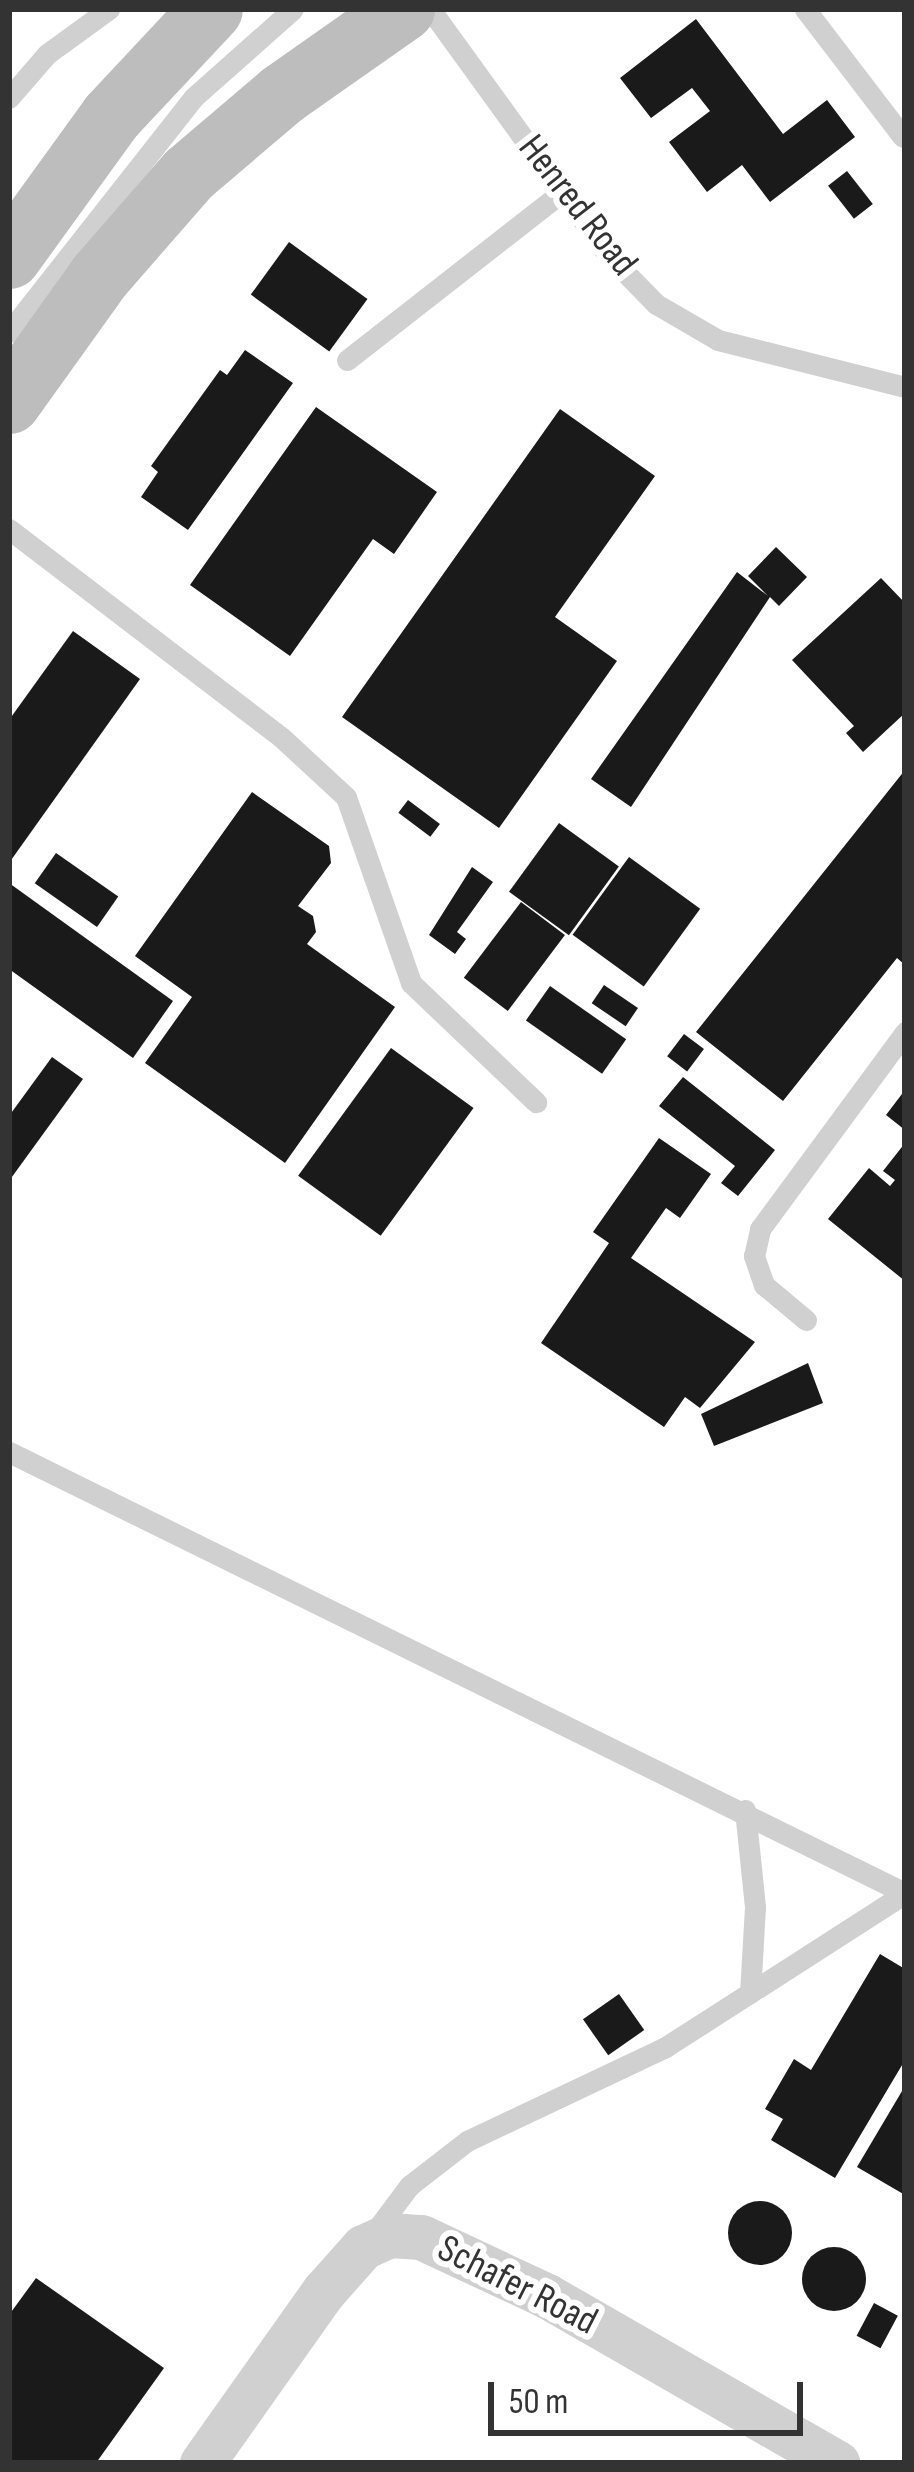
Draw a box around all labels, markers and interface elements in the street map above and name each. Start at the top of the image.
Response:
street label: Henred Road [508,126,646,286]
street label: Schafer Road [430,2226,604,2346]
scale bar [494,2358,809,2432]
text: 50 m [509,2381,568,2424]

